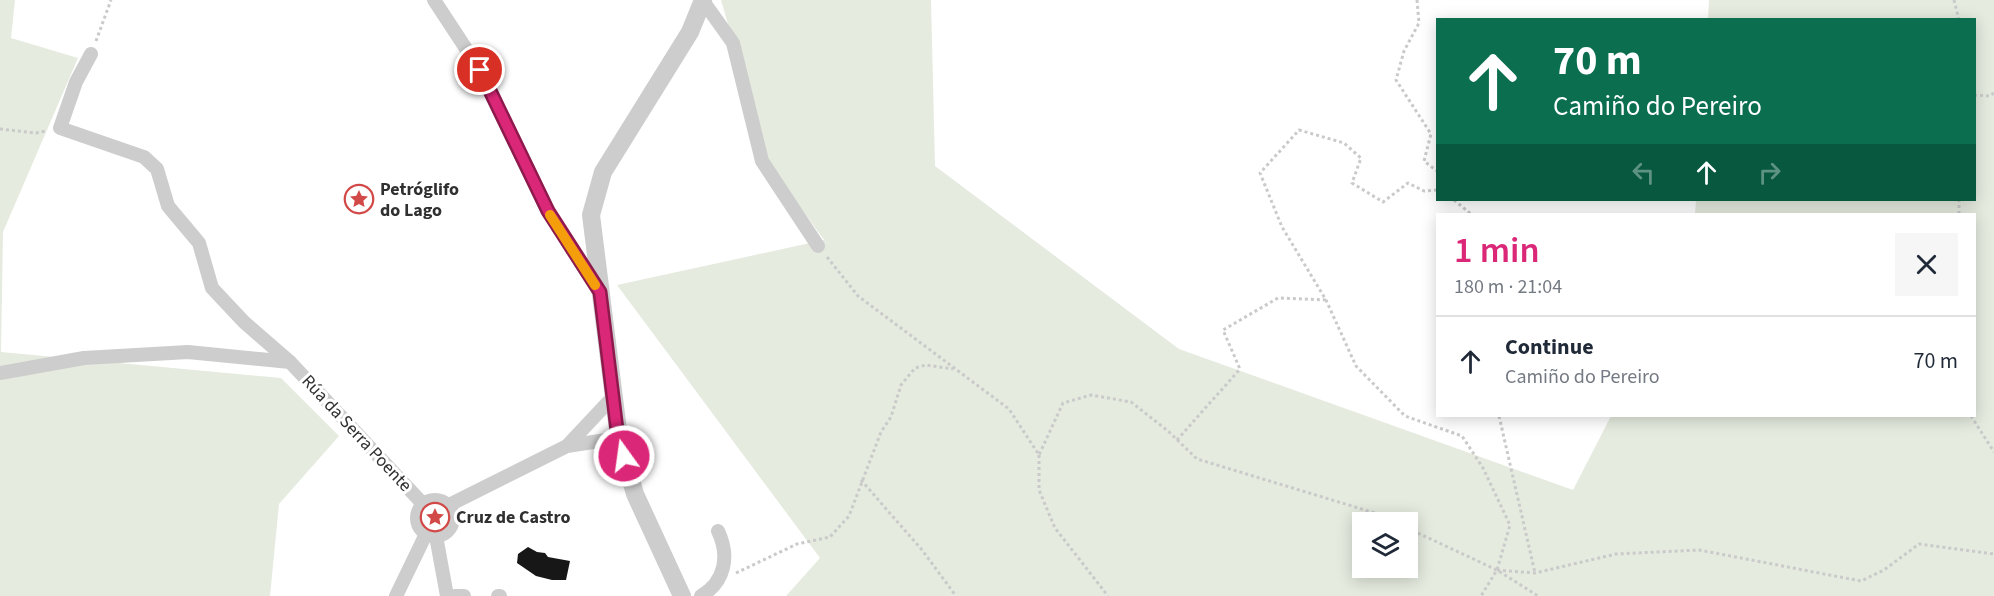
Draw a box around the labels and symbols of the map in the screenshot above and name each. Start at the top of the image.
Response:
pin [454,44,505,95]
place label: Petróglifo do Lago [380,177,459,223]
place icon: Petróglifo do Lago [343,183,375,215]
street label: Rúa da Serra Poente [296,369,418,497]
position arrow [592,424,656,488]
place icon: Cruz de Castro [419,501,451,533]
place label: Cruz de Castro [456,505,570,530]

